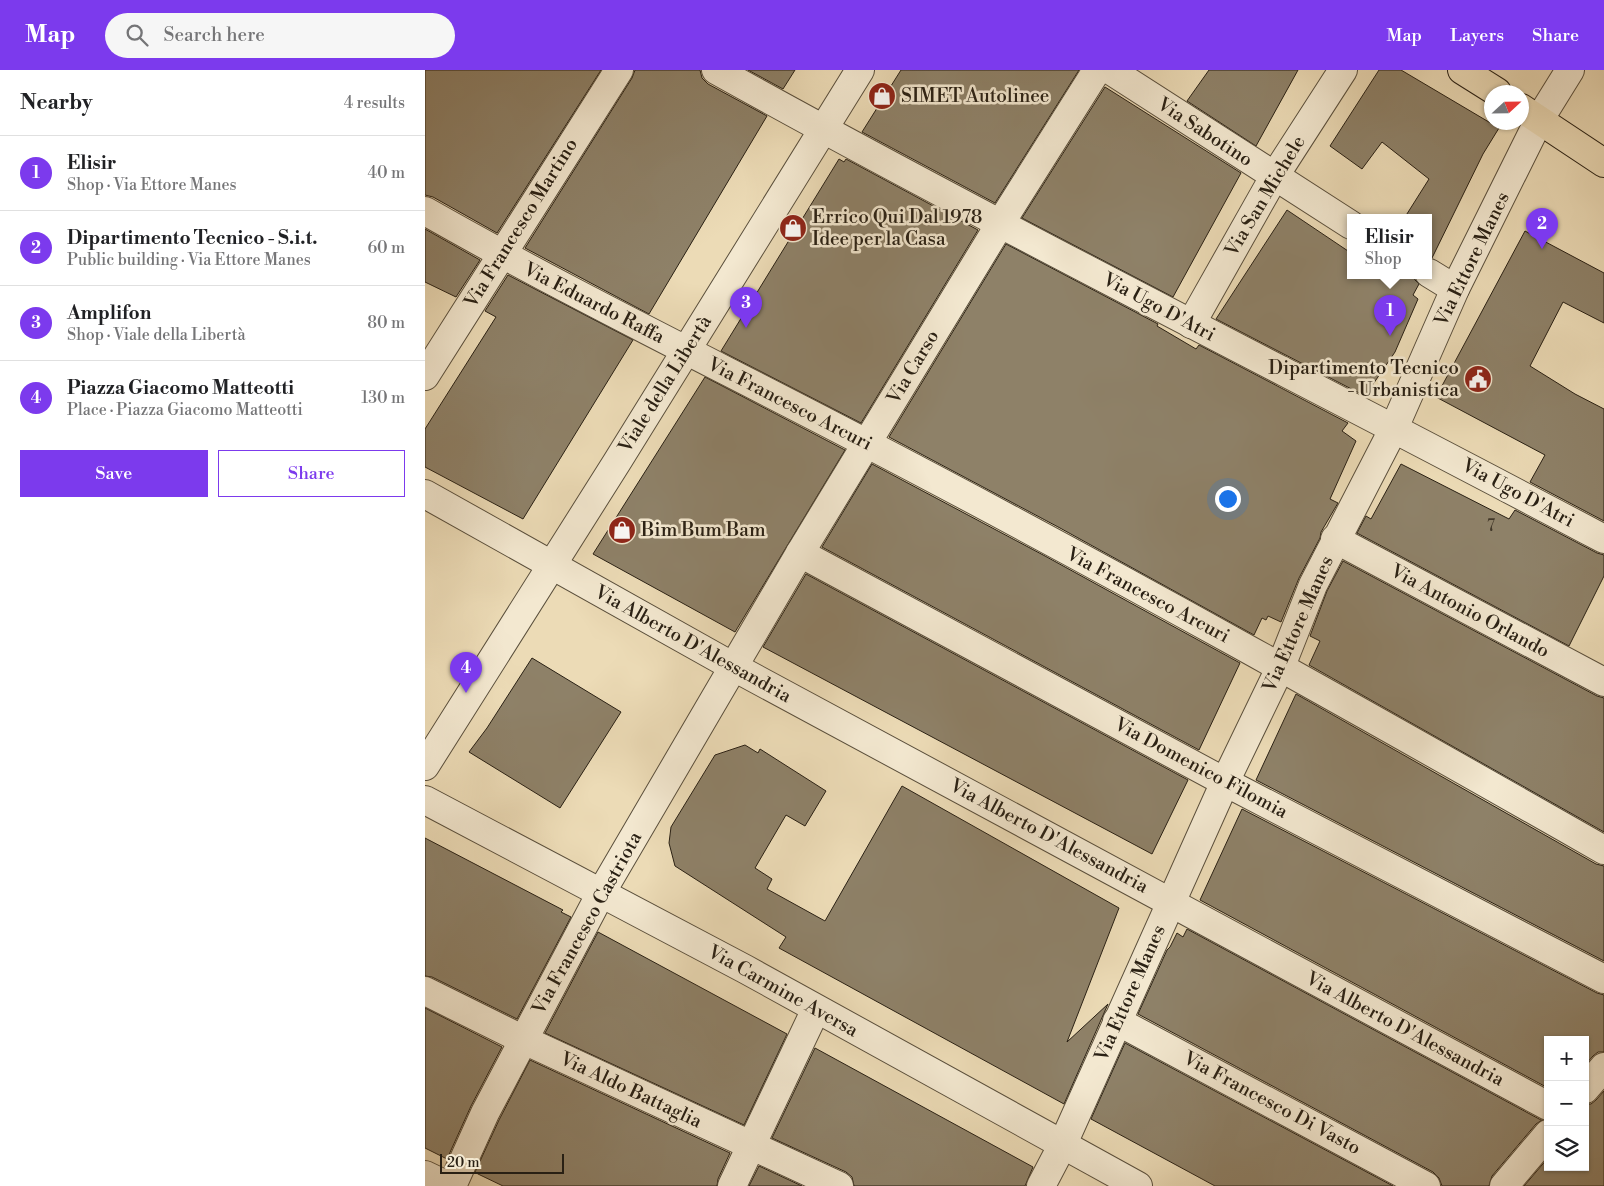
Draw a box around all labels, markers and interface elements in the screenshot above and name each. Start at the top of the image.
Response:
search box [105,13,455,58]
text: Map [25,20,75,50]
icon: search [123,21,151,49]
text: Search here [163,23,265,47]
text: Map [1387,24,1422,47]
text: Layers [1450,24,1504,47]
text: Share [1532,24,1579,47]
shop icon: SIMET Autolinee [867,81,897,111]
place label: SIMET Autolinee [901,84,1049,108]
north arrow [1484,85,1529,130]
text: Nearby [20,90,93,116]
street label: Via Sabotino [1152,92,1257,172]
text: 4 results [344,93,405,113]
street label: Via San Michele [1219,131,1310,262]
street label: Via Francesco Martino [458,134,583,313]
text: Elisir [67,151,116,175]
text: 1 [32,163,40,183]
text: 40 m [368,163,405,183]
text: Shop · Via Ettore Manes [67,175,237,195]
street label: Via Ettore Manes [1429,188,1515,331]
place label: Errico Qui Dal 1978 Idee per la Casa [812,205,982,251]
pin: 2 [1526,208,1558,249]
shop icon: Errico Qui Dal 1978 Idee per la Casa [778,213,808,243]
popup [1347,214,1432,279]
text: Elisir [1365,225,1414,249]
text: Dipartimento Tecnico - S.i.t. [67,226,317,250]
text: 2 [31,238,41,258]
text: 60 m [367,238,405,258]
text: Shop [1365,249,1402,269]
text: Public building · Via Ettore Manes [67,250,311,270]
street label: Via Eduardo Raffa [519,257,669,349]
street label: Via Ugo D'Atri [1098,267,1219,347]
pin: 3 [730,287,762,328]
pin: 1 [1374,295,1406,336]
text: Amplifon [67,301,151,325]
street label: Viale della Libertà [613,311,717,458]
text: 3 [31,313,41,333]
text: 80 m [367,313,405,333]
text: Shop · Viale della Libertà [67,325,246,345]
street label: Via Carso [881,326,944,409]
street label: Via Francesco Arcuri [703,352,876,456]
place label: Dipartimento Tecnico - Urbanistica [1268,356,1459,402]
public building icon: Dipartimento Tecnico - Urbanistica [1463,364,1493,394]
text: Piazza Giacomo Matteotti [67,376,294,400]
text: 4 [31,388,41,408]
text: 130 m [361,388,405,408]
text: Place · Piazza Giacomo Matteotti [67,400,303,420]
button: Save [20,450,208,497]
button: Share [218,450,405,497]
street label: Via Ugo D'Atri [1457,453,1578,533]
your location [1215,486,1241,512]
shop icon: Bim Bum Bam [607,515,637,545]
house number: 7 [1487,516,1495,536]
place label: Bim Bum Bam [640,518,766,542]
street label: Via Francesco Arcuri [1061,541,1234,648]
street label: Via Ettore Manes [1257,552,1339,697]
street label: Via Antonio Orlando [1385,558,1554,663]
street label: Via Alberto D'Alessandria [590,579,796,708]
pin: 4 [450,652,482,693]
street label: Via Domenico Filomia [1109,712,1292,824]
street label: Via Alberto D'Alessandria [945,773,1153,899]
street label: Via Francesco Castriota [526,827,647,1019]
street label: Via Ettore Manes [1089,921,1171,1066]
street label: Via Carmine Aversa [703,939,863,1042]
street label: Via Alberto D'Alessandria [1301,966,1509,1092]
map controls [1544,1036,1589,1171]
button: + [1544,1036,1589,1081]
street label: Via Aldo Battaglia [555,1046,706,1134]
street label: Via Francesco Di Vasto [1178,1046,1365,1160]
button: − [1544,1081,1589,1126]
button: layers [1544,1126,1589,1171]
scale bar [440,1151,564,1174]
text: 20 m [447,1154,479,1172]

